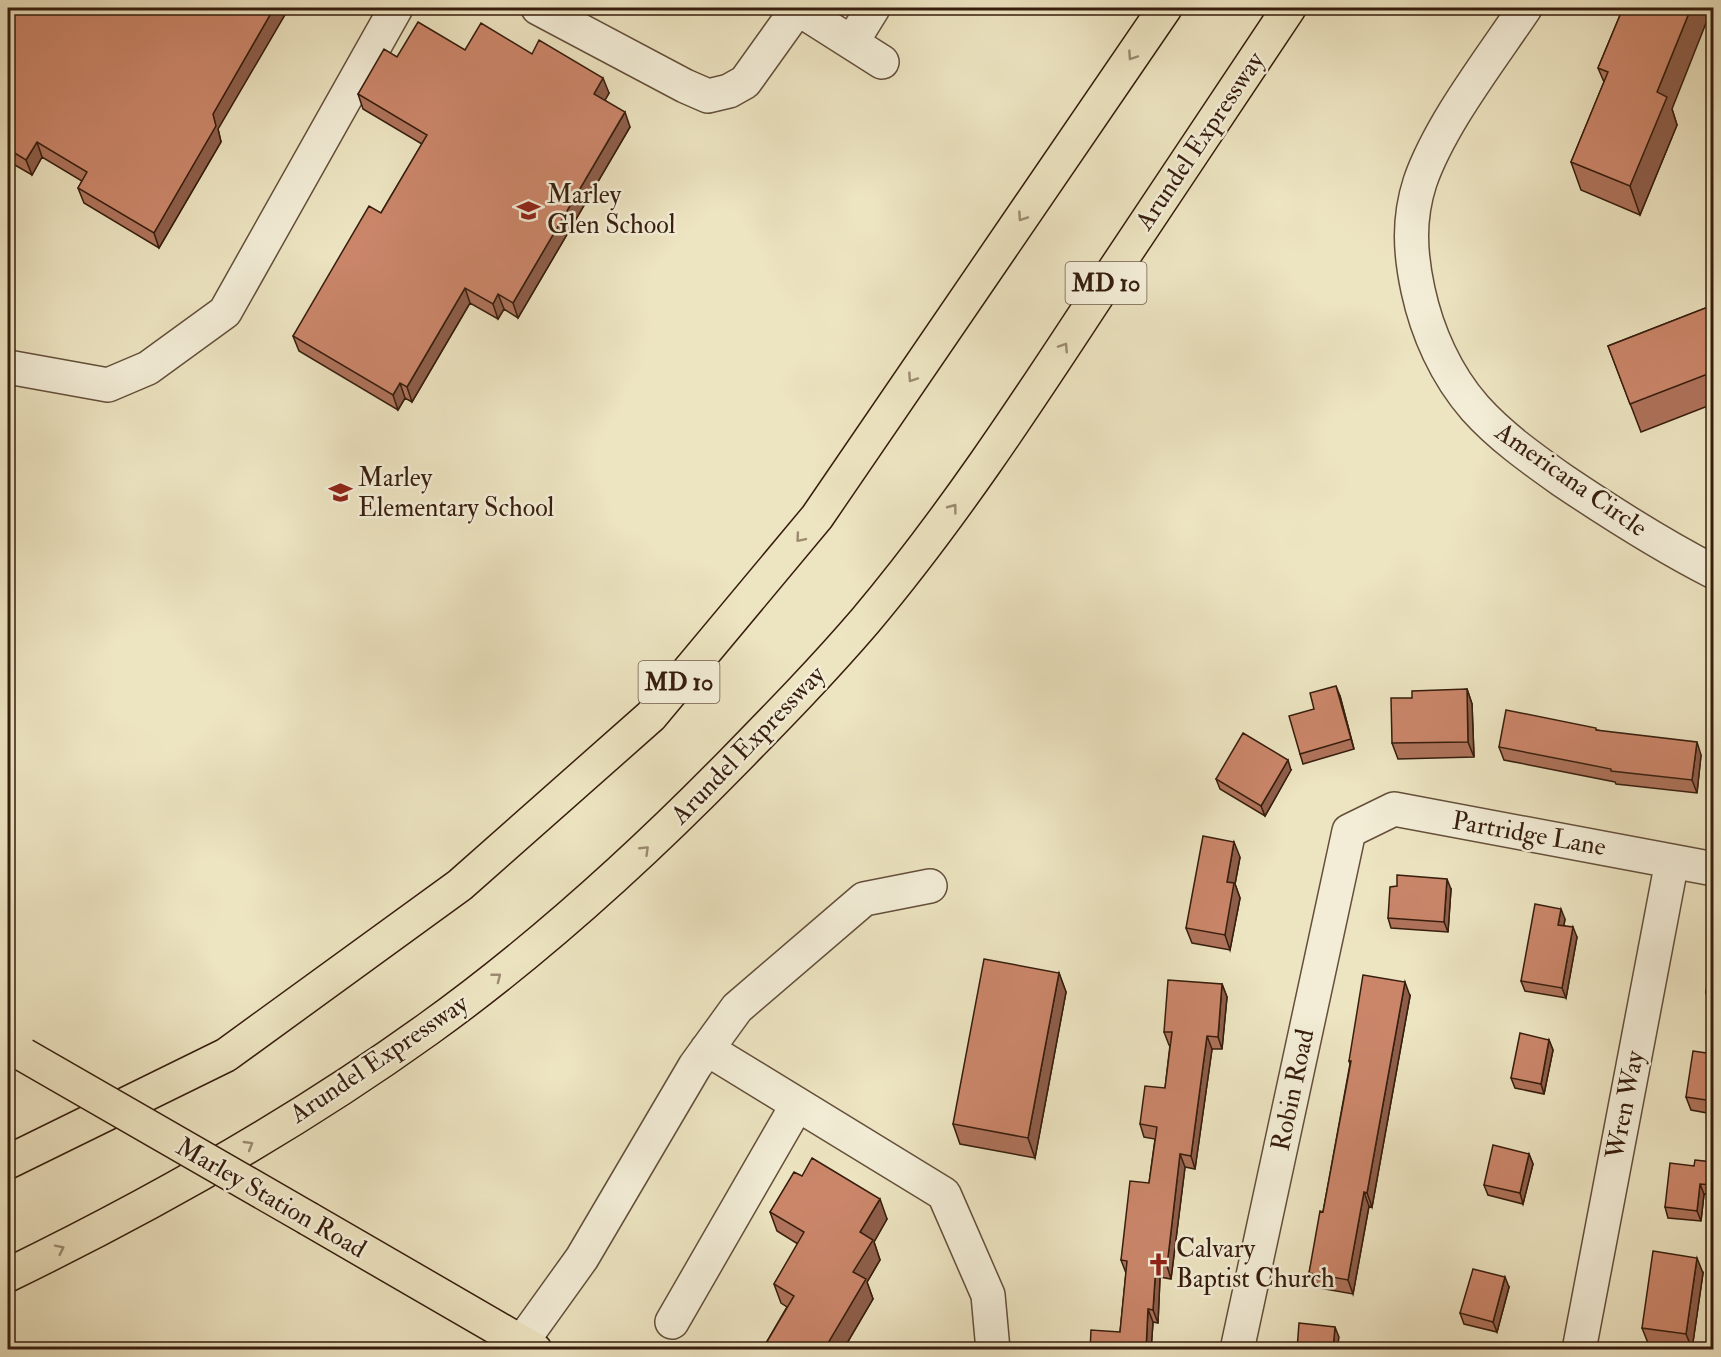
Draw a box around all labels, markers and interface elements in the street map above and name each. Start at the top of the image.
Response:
street label: Arundel Expressway [1128,45,1273,238]
one-way arrow [1128,49,1139,60]
place label: Marley Glen School [547,179,676,241]
school or university icon: Marley Glen School [516,197,542,223]
one-way arrow [1018,210,1029,221]
road number: MD 10 [1066,262,1146,304]
one-way arrow [1056,343,1068,353]
one-way arrow [908,371,919,382]
street label: Americana Circle [1488,415,1653,544]
place label: Marley Elementary School [358,462,555,524]
school or university icon: Marley Elementary School [327,480,353,506]
one-way arrow [945,503,956,514]
one-way arrow [796,531,807,542]
street label: Arundel Expressway [663,659,833,832]
road number: MD 10 [638,661,720,703]
street label: Partridge Lane [1450,805,1609,863]
one-way arrow [638,846,649,857]
one-way arrow [490,973,501,984]
street label: Arundel Expressway [283,987,475,1132]
street label: Robin Road [1264,1026,1322,1154]
street label: Wren Way [1599,1048,1651,1163]
street label: Marley Station Road [170,1131,372,1265]
one-way arrow [243,1141,253,1153]
place label: Calvary Baptist Church [1176,1233,1335,1296]
one-way arrow [54,1245,65,1257]
church icon: Calvary Baptist Church [1145,1251,1171,1277]

